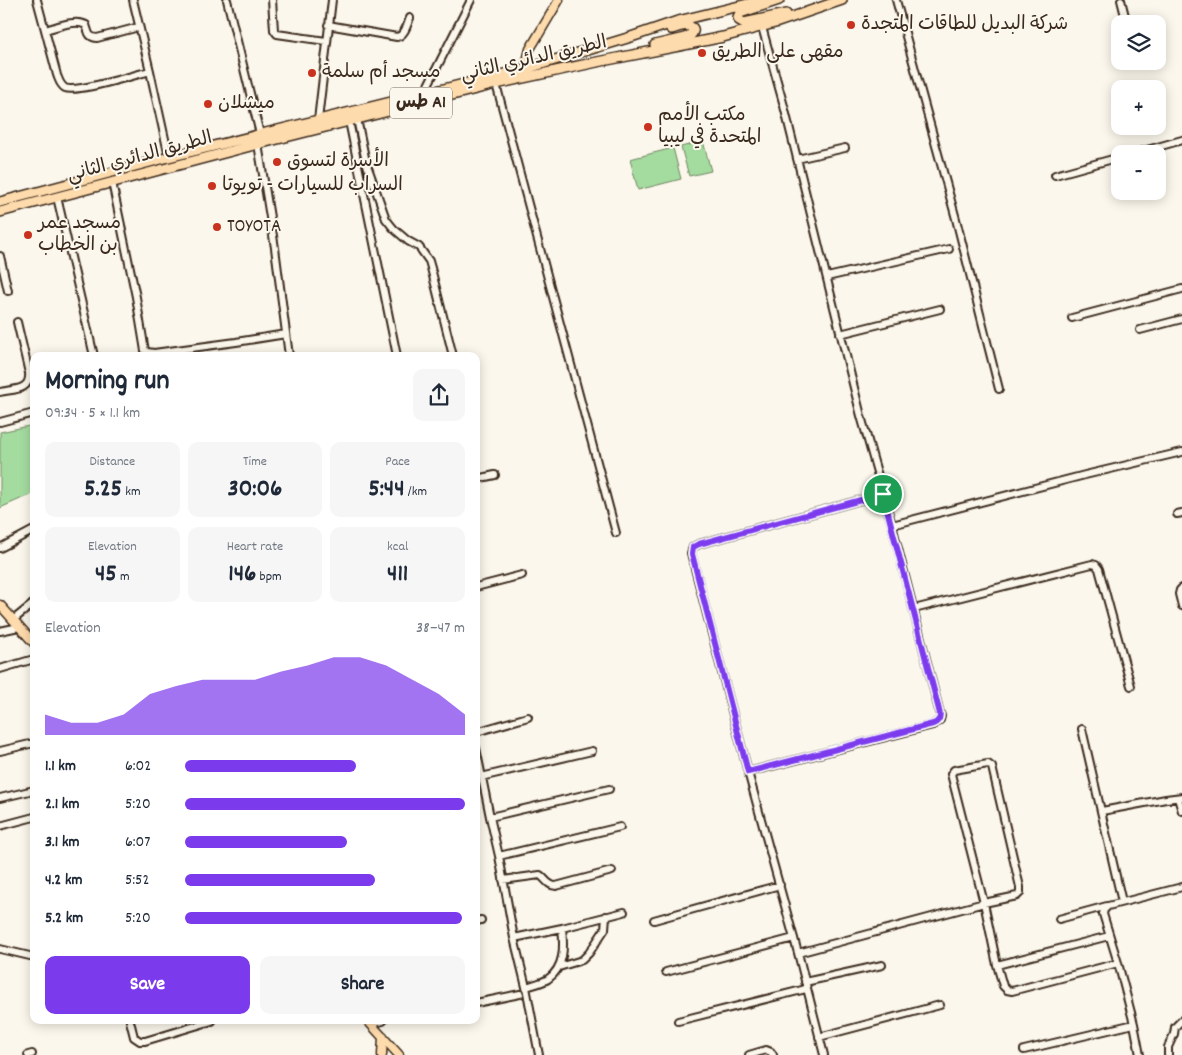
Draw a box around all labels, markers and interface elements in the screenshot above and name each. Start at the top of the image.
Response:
place label: شركة البديل للطاقات المتجدة [861,12,1068,39]
map controls [1111,15,1166,200]
button: layers [1111,15,1166,70]
marker: شركة البديل للطاقات المتجدة [845,19,857,31]
street label: الطريق الدائري الثاني [458,30,610,90]
place label: مقهى على الطريق [712,40,843,67]
marker: مقهى على الطريق [696,47,708,59]
place label: مسجد أم سلمة [322,60,441,87]
marker: مسجد أم سلمة [306,67,318,79]
button: + [1111,80,1166,135]
road number: طس A1 [390,88,452,119]
place label: ميشلان [218,91,275,118]
marker: ميشلان [202,98,214,110]
place label: مكتب الأمم المتحدة في ليبيا [658,101,761,152]
marker: مكتب الأمم المتحدة في ليبيا [642,121,654,133]
street label: الطريق الدائري الثاني [64,126,216,190]
button: − [1111,145,1166,200]
place label: الأسرة لتسوق [287,147,389,176]
marker: الأسرة لتسوق [271,156,283,168]
place label: السراب للسيارات - تويوتا [222,173,403,200]
marker: السراب للسيارات - تويوتا [206,180,218,192]
place label: مسجد عمر بن الخطاب [36,211,121,260]
place label: TOYOTA [227,214,281,241]
marker: TOYOTA [211,221,223,233]
marker: مسجد عمر بن الخطاب [22,229,34,241]
text: Morning run [45,363,169,403]
button: share [413,369,465,421]
text: 09:34 · 5 × 1.1 km [45,402,140,425]
text: Distance [89,452,135,472]
text: Time [243,452,267,472]
text: Pace [385,452,410,472]
text: 5.25 [84,472,122,508]
text: 30:06 [228,472,282,508]
text: 5:44 [368,472,405,508]
pin [862,473,904,515]
icon: arrive [869,480,897,508]
text: km [122,482,141,502]
text: /km [405,482,427,502]
text: Elevation [88,537,137,557]
text: Heart rate [227,537,283,557]
text: kcal [387,537,408,557]
text: 45 [95,557,117,593]
text: 146 [228,557,256,593]
text: 411 [387,557,408,593]
text: m [117,567,130,587]
text: bpm [256,567,282,587]
text: Elevation [45,617,101,640]
text: 38–47 m [416,617,465,640]
text: 1.1 km [45,755,76,778]
text: 6:02 [125,755,151,778]
text: 2.1 km [45,793,79,816]
text: 5:20 [125,793,151,816]
text: 3.1 km [45,831,79,854]
text: 6:07 [125,831,150,854]
text: 4.2 km [45,869,83,892]
text: 5:52 [125,869,149,892]
text: 5.2 km [45,907,83,930]
text: 5:20 [125,907,151,930]
button: Save [45,956,250,1014]
button: Share [260,956,465,1014]

